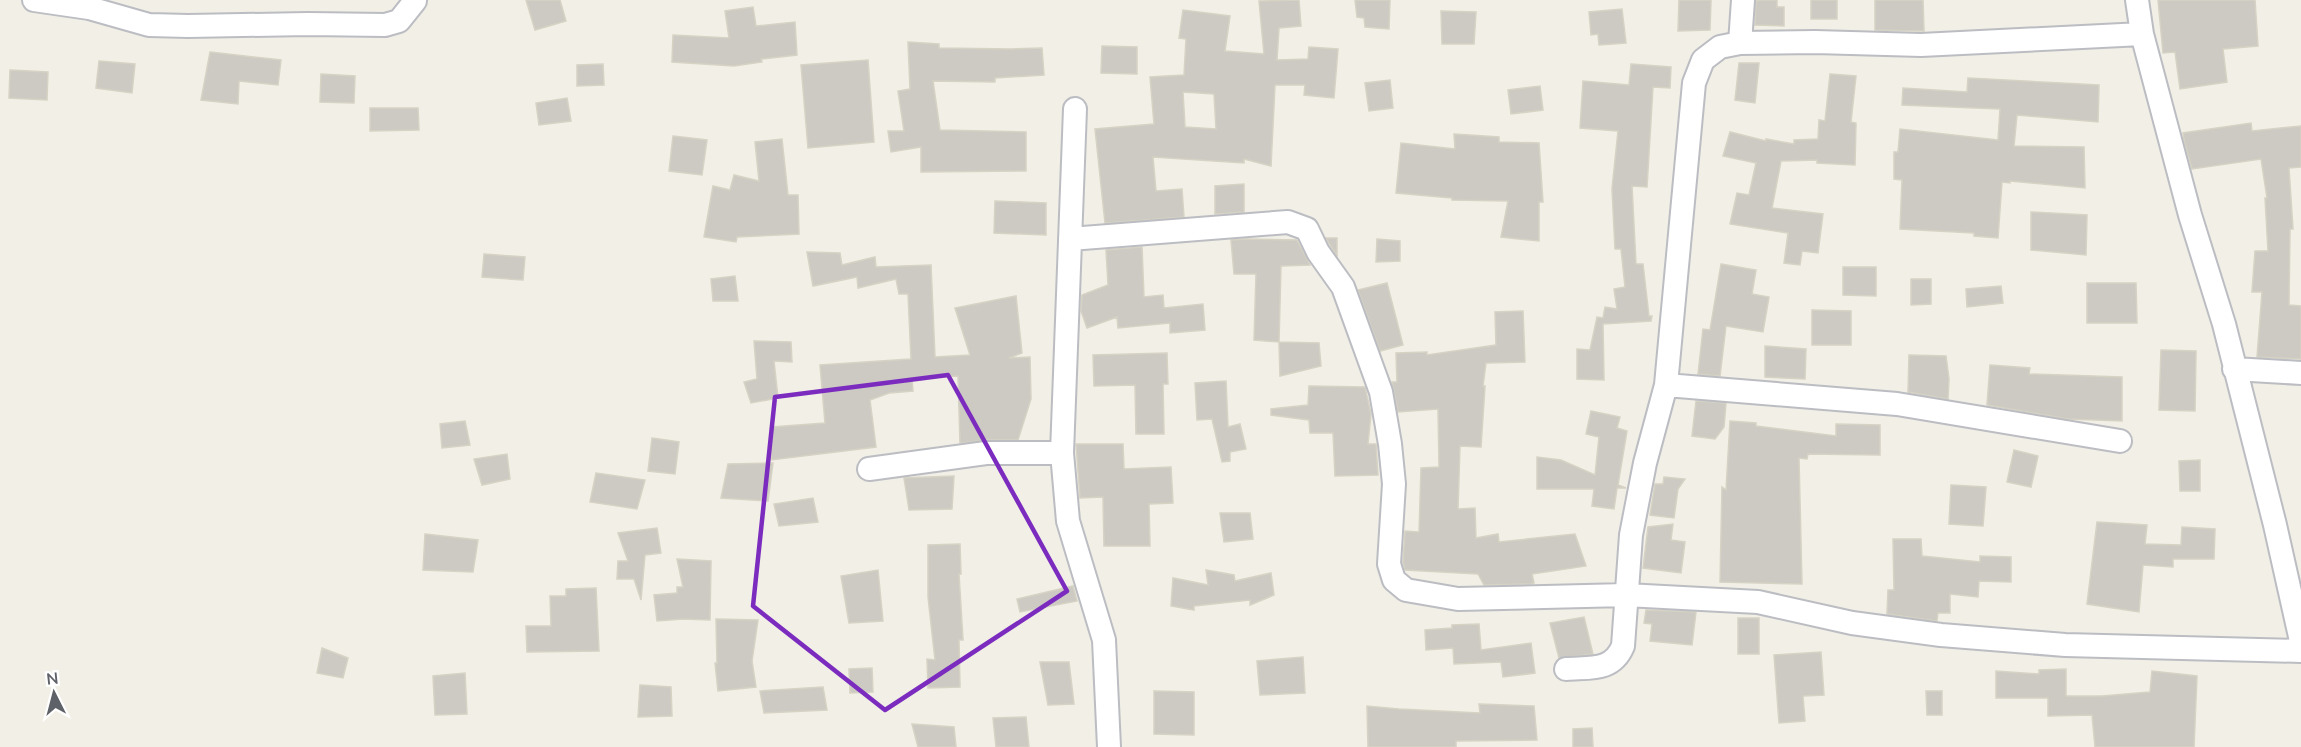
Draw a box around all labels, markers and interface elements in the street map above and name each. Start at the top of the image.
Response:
north arrow [24,663,84,723]
text: N [45,668,60,691]

